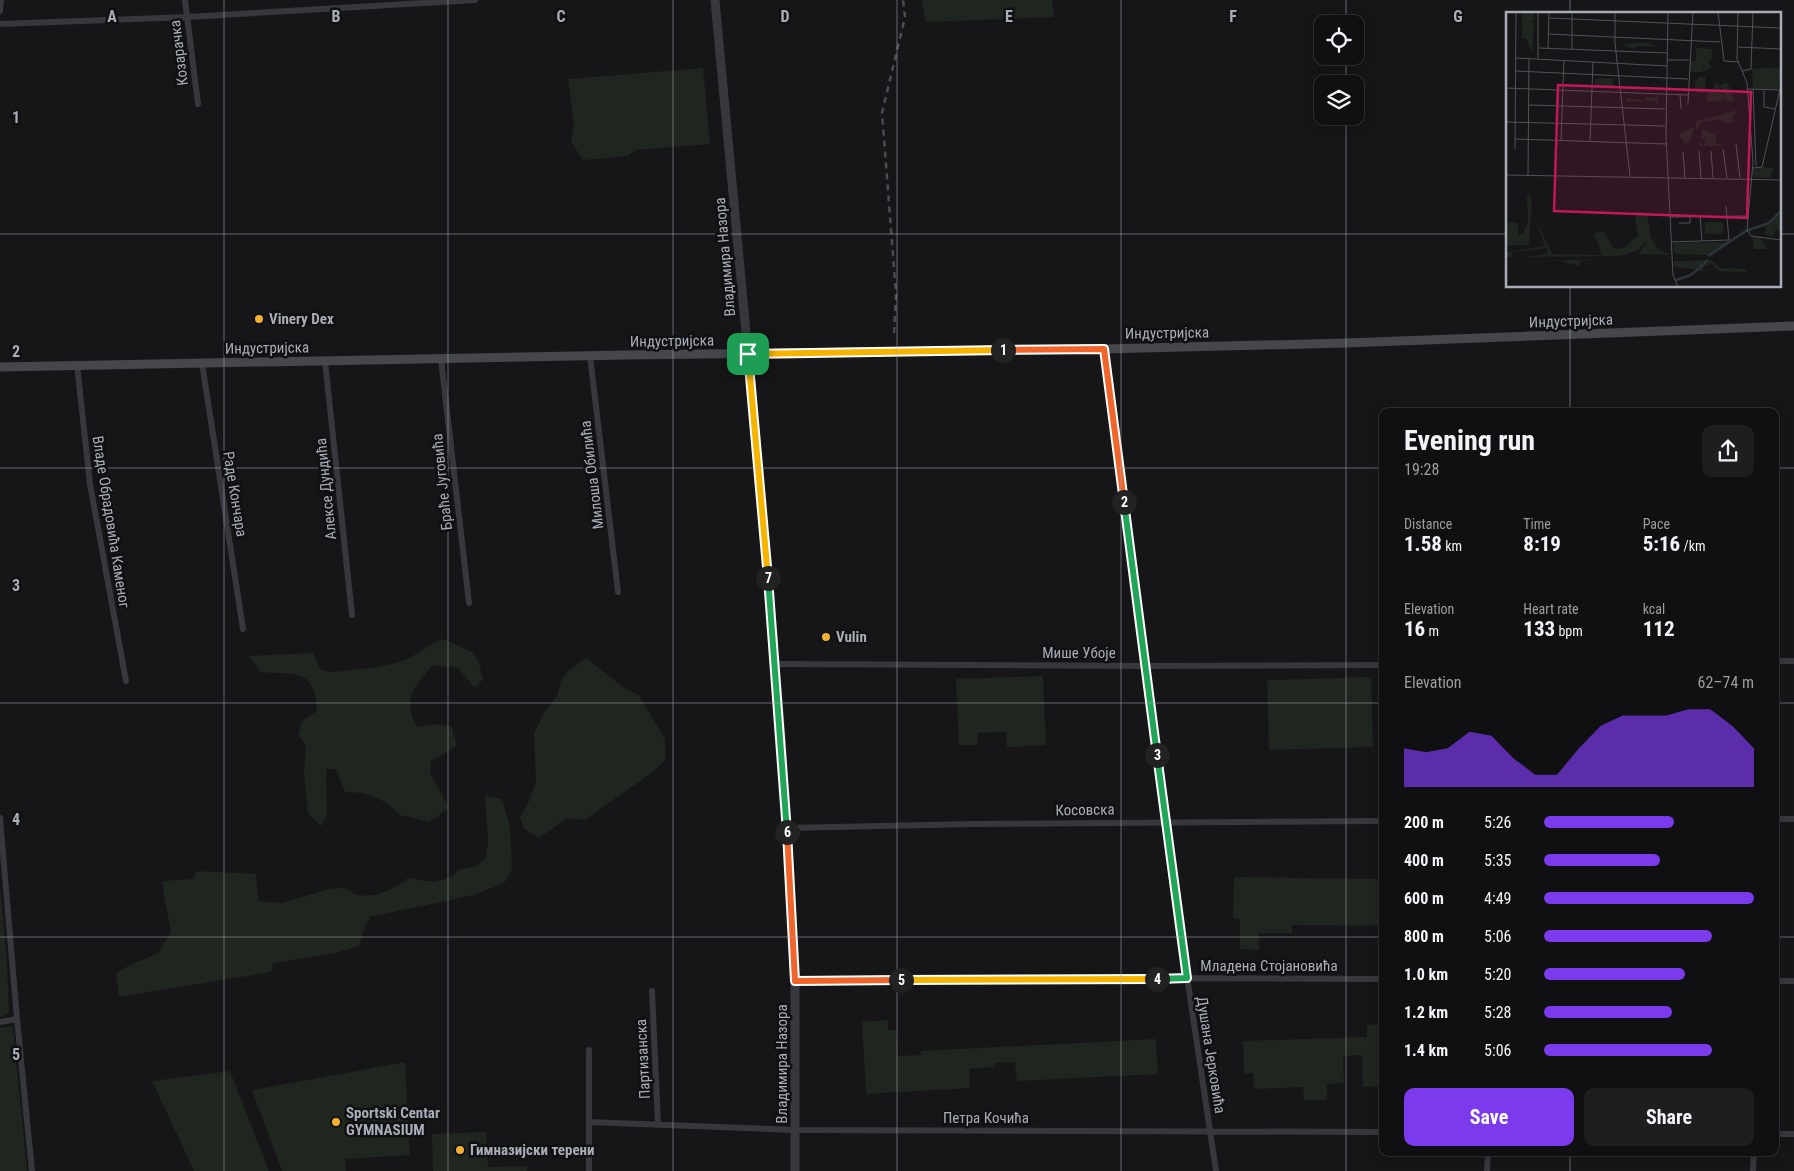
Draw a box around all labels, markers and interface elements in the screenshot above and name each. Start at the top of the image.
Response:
text: A [107,7,117,26]
text: B [332,7,341,26]
text: C [556,7,566,26]
text: D [780,7,790,26]
text: E [1005,7,1013,26]
text: F [1229,7,1237,26]
text: G [1453,7,1463,26]
inset map [1506,12,1782,288]
map controls [1314,15,1364,125]
button: locate [1314,15,1364,65]
street label: Козарачка [166,19,192,87]
button: layers [1314,75,1364,125]
text: 1 [12,108,20,127]
street label: Владимира Назора [711,197,739,317]
place label: Vinery Dex [269,310,334,328]
street label: Индустријска [1529,311,1613,331]
marker: Vinery Dex [253,313,265,325]
street label: Индустријска [1125,323,1209,343]
street label: Индустријска [630,331,714,351]
pin [727,333,769,375]
street label: Индустријска [225,338,309,358]
pin: 1 [990,338,1016,362]
icon: arrive [734,340,762,368]
text: 2 [12,342,20,361]
text: 1 [1000,342,1007,358]
street label: Милоша Обилића [576,420,608,530]
text: Evening run [1404,424,1535,457]
button: share [1702,425,1754,477]
street label: Браће Југовића [428,433,456,531]
street label: Владе Обрадовића Каменог [88,435,134,610]
street label: Алексе Дундића [312,437,340,541]
street label: Раде Кончара [219,450,251,538]
text: 19:28 [1404,460,1439,479]
pin: 2 [1112,490,1136,514]
text: 2 [1121,494,1128,510]
text: Distance [1404,516,1452,532]
text: Time [1523,516,1551,532]
text: Pace [1643,516,1670,532]
text: 1.58 [1404,532,1442,556]
text: 8:19 [1523,532,1561,556]
text: 5:16 [1643,532,1680,556]
text: km [1442,538,1462,554]
text: /km [1680,538,1706,554]
pin: 7 [756,566,780,590]
text: 7 [765,570,772,586]
text: 3 [12,576,20,595]
text: Elevation [1404,601,1454,617]
text: Heart rate [1523,601,1579,617]
text: kcal [1643,601,1665,617]
text: 16 [1404,617,1425,641]
text: 133 [1523,617,1555,641]
text: 112 [1643,617,1675,641]
text: m [1425,623,1439,639]
text: bpm [1555,623,1583,639]
place label: Vulin [836,628,867,646]
marker: Vulin [820,631,832,643]
street label: Мише Убоје [1042,644,1116,662]
text: Elevation [1404,673,1462,692]
text: 62–74 m [1698,673,1754,692]
pin: 3 [1144,742,1170,768]
text: 3 [1154,747,1161,763]
street label: Косовска [1055,800,1115,820]
text: 4 [12,810,20,829]
text: 200 m [1404,813,1444,832]
text: 5:26 [1484,813,1511,832]
pin: 6 [774,820,800,844]
text: 6 [784,824,791,840]
text: 400 m [1404,851,1444,870]
text: 5:35 [1484,851,1511,870]
text: 600 m [1404,889,1444,908]
text: 4:49 [1484,889,1511,908]
text: 800 m [1404,927,1444,946]
text: 5:06 [1484,927,1511,946]
street label: Младена Стојановића [1200,957,1338,975]
text: 1.0 km [1404,965,1448,984]
text: 5:20 [1484,965,1511,984]
pin: 4 [1144,966,1170,992]
pin: 5 [888,968,914,992]
text: 4 [1154,971,1161,987]
text: 5 [898,972,905,988]
street label: Душана Јерковића [1193,995,1229,1115]
text: 1.2 km [1404,1003,1448,1022]
text: 5:28 [1484,1003,1511,1022]
street label: Владимира Назора [773,1004,791,1124]
street label: Партизанска [632,1018,654,1100]
text: 1.4 km [1404,1041,1448,1060]
text: 5:06 [1484,1041,1511,1060]
text: 5 [12,1045,20,1064]
button: Save [1404,1088,1574,1146]
button: Share [1584,1088,1754,1146]
place label: Sportski Centar GYMNASIUM [346,1104,440,1139]
street label: Петра Кочића [943,1109,1029,1127]
marker: Sportski Centar GYMNASIUM [330,1116,342,1128]
place label: Гимназијски терени [470,1141,595,1159]
marker: Гимназијски терени [454,1144,466,1156]

